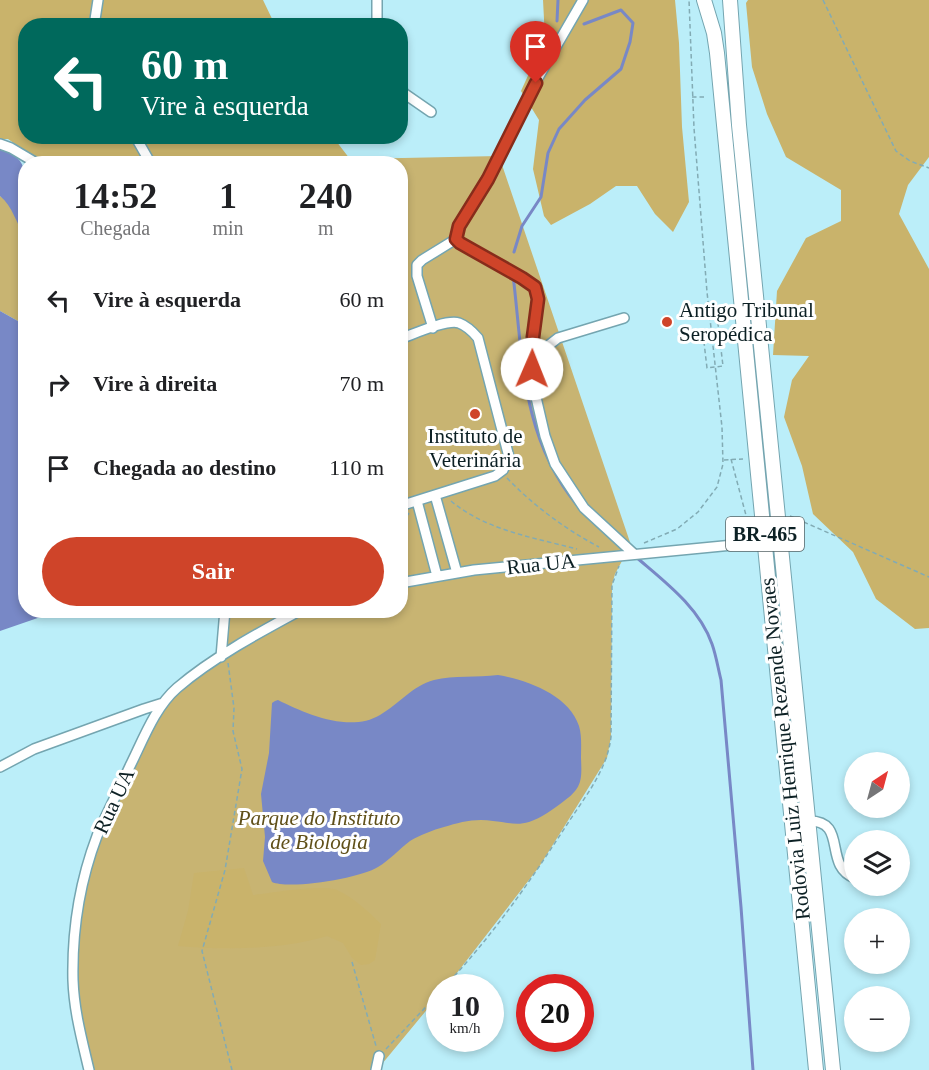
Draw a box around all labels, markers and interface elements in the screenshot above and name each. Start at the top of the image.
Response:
pin [510,21,561,83]
icon: arrive [519,30,552,63]
icon: left [42,42,120,120]
text: 60 m [141,42,229,88]
text: Vire à esquerda [141,91,309,121]
text: 14:52 [73,176,157,216]
text: 1 [219,176,237,216]
text: 240 [299,176,353,216]
text: Chegada [80,217,150,239]
text: min [212,217,244,239]
text: m [318,217,334,239]
icon: left [42,284,75,317]
text: Vire à esquerda [93,287,241,312]
text: 60 m [339,287,384,312]
place label: Antigo Tribunal Seropédica [679,298,814,346]
marker: Antigo Tribunal Seropédica [660,315,674,329]
position arrow [500,337,564,401]
icon: right [42,368,75,401]
text: Vire à direita [93,371,217,396]
text: 70 m [339,371,384,396]
marker: Instituto de Veterinária [468,407,482,421]
place label: Instituto de Veterinária [427,424,523,472]
icon: arrive [42,452,75,485]
text: Chegada ao destino [93,455,276,480]
text: 110 m [329,455,384,480]
road number: BR-465 [726,517,804,551]
button: Sair [42,537,384,606]
street label: Rua UA [505,548,578,580]
street label: Rodovia Luiz Henrique Rezende Novaes [755,577,815,921]
north arrow [844,752,910,818]
map controls [844,752,910,1052]
street label: Rua UA [88,764,140,838]
park label: Parque do Instituto de Biologia [237,806,400,854]
button: layers [844,830,910,896]
button: + [844,908,910,974]
speed limit sign: 20 [516,974,594,1052]
button: − [844,986,910,1052]
text: 10 [450,989,480,1022]
text: km/h [450,1020,480,1036]

